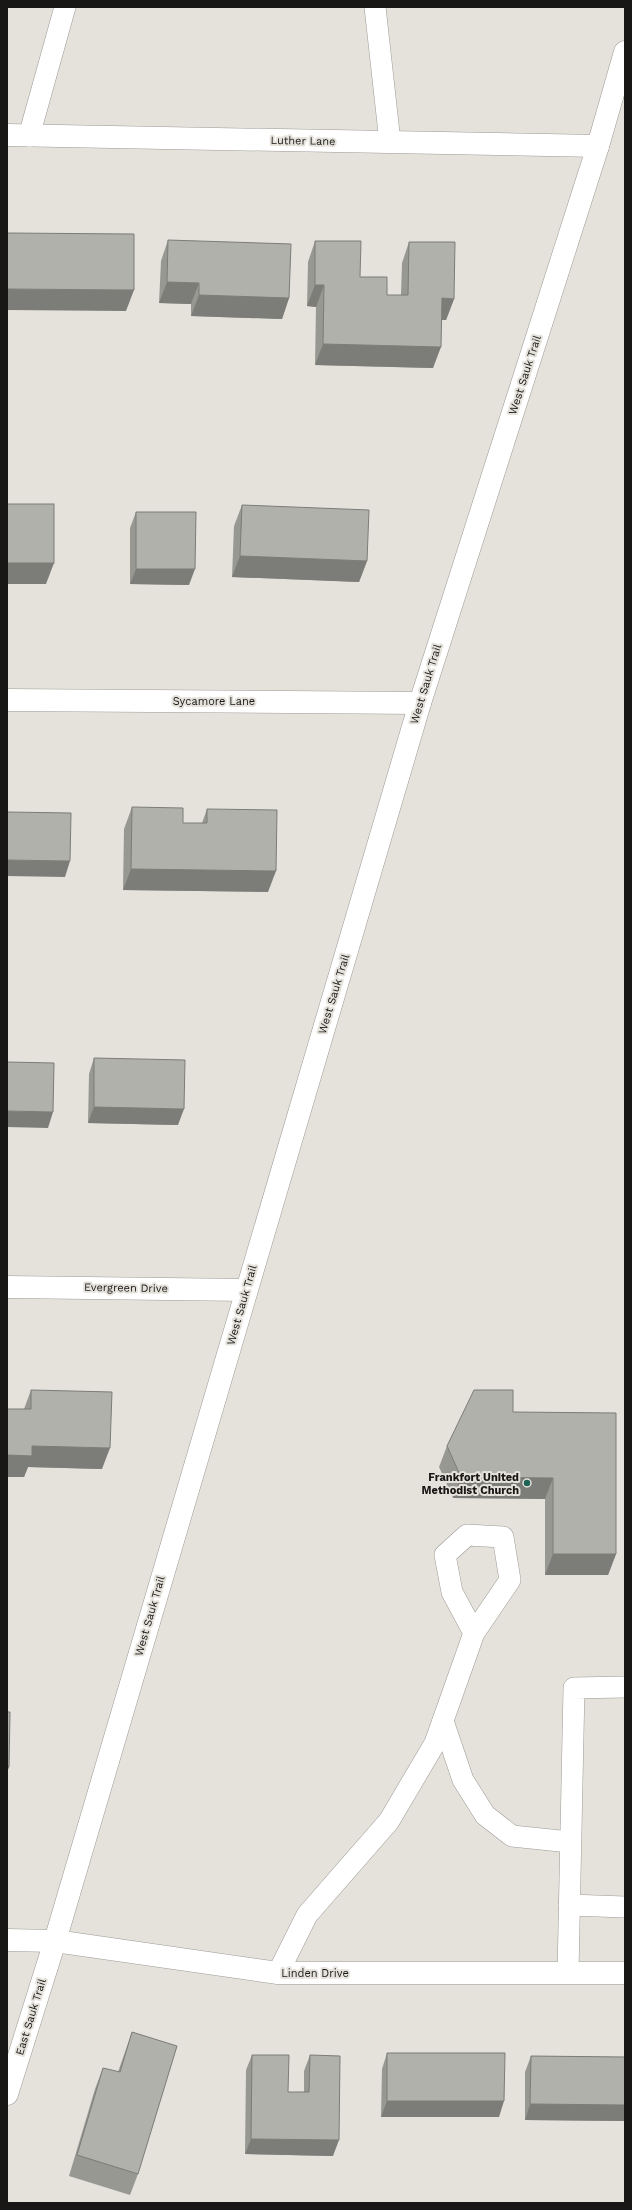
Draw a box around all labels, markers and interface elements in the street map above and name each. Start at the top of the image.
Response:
street label: Luther Lane [270,134,336,148]
street label: West Sauk Trail [506,333,544,416]
street label: West Sauk Trail [408,642,445,726]
street label: Sycamore Lane [173,695,255,708]
street label: West Sauk Trail [316,952,353,1036]
street label: West Sauk Trail [224,1263,260,1347]
street label: Evergreen Drive [84,1281,168,1295]
place label: Frankfort United Methodist Church [422,1471,519,1497]
marker: Frankfort United Methodist Church [522,1478,532,1488]
street label: West Sauk Trail [132,1574,168,1658]
street label: Linden Drive [281,1967,349,1980]
street label: East Sauk Trail [13,1976,49,2057]

